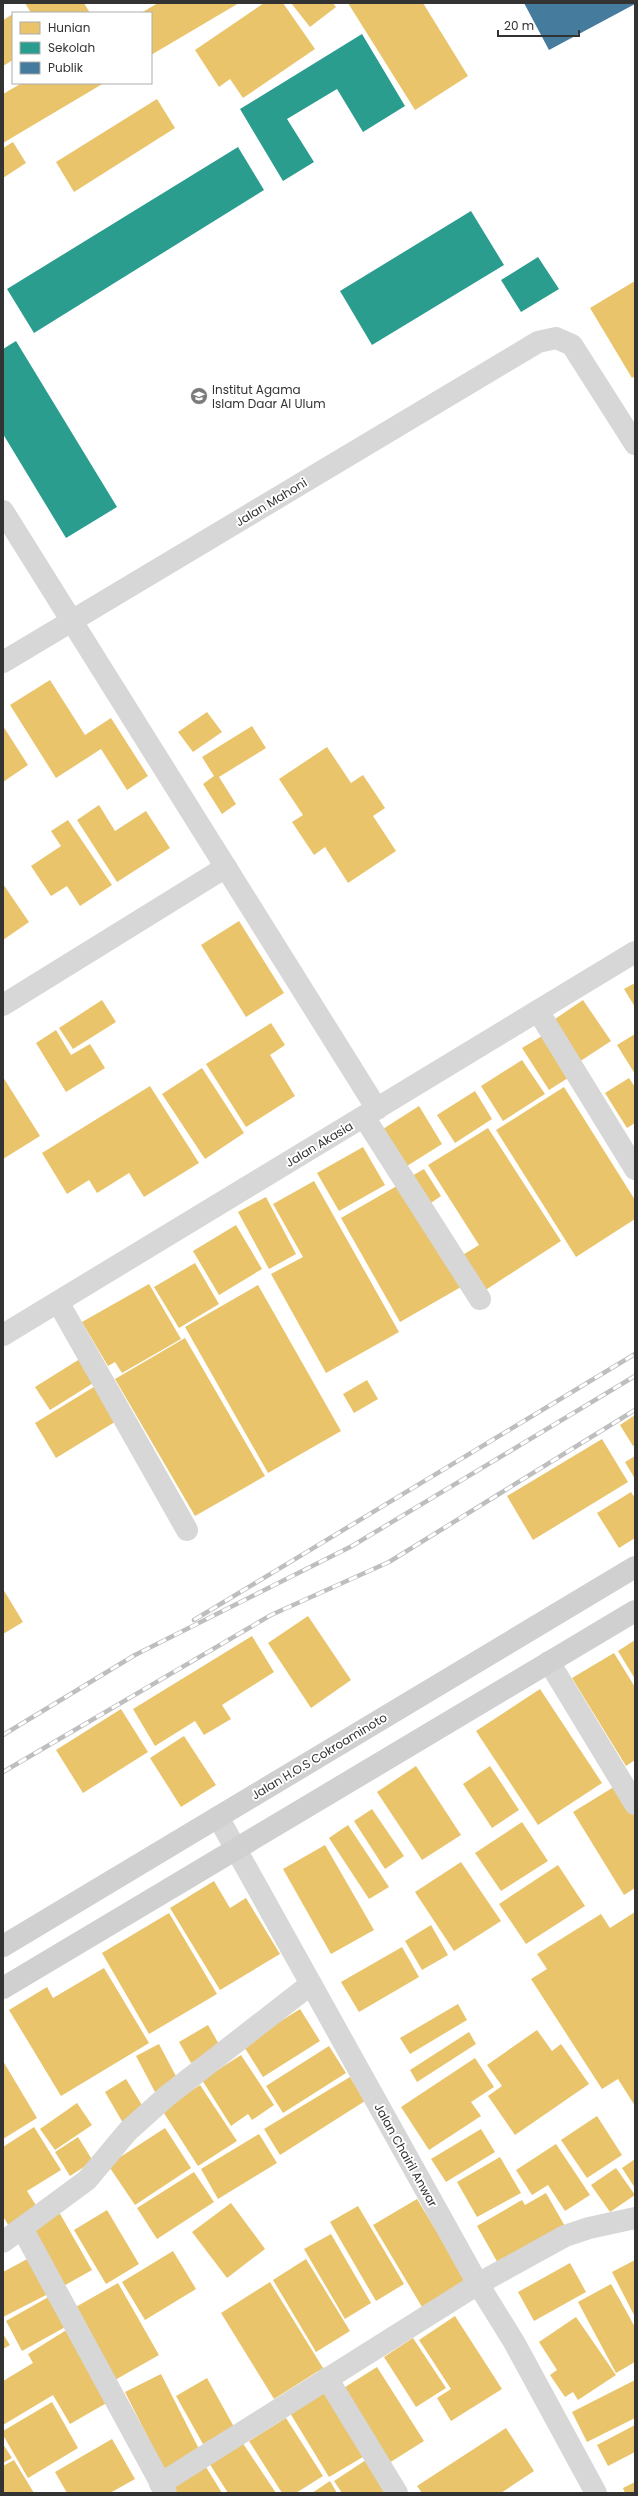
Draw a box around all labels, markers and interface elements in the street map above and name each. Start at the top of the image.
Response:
legend [12,12,152,84]
scale bar [498,12,579,38]
text: 20 m [504,17,534,34]
text: Hunian [48,19,90,36]
text: Sekolah [48,39,95,56]
text: Publik [48,59,84,76]
place label: Institut Agama Islam Daar Al Ulum [212,381,326,412]
school or university icon: Institut Agama Islam Daar Al Ulum [189,386,209,406]
street label: Jalan Mahoni [232,474,310,530]
street label: Jalan Akasia [282,1117,356,1171]
street label: Jalan H.O.S Cokroaminoto [248,1708,390,1803]
street label: Jalan Chairil Anwar [370,2100,442,2210]

